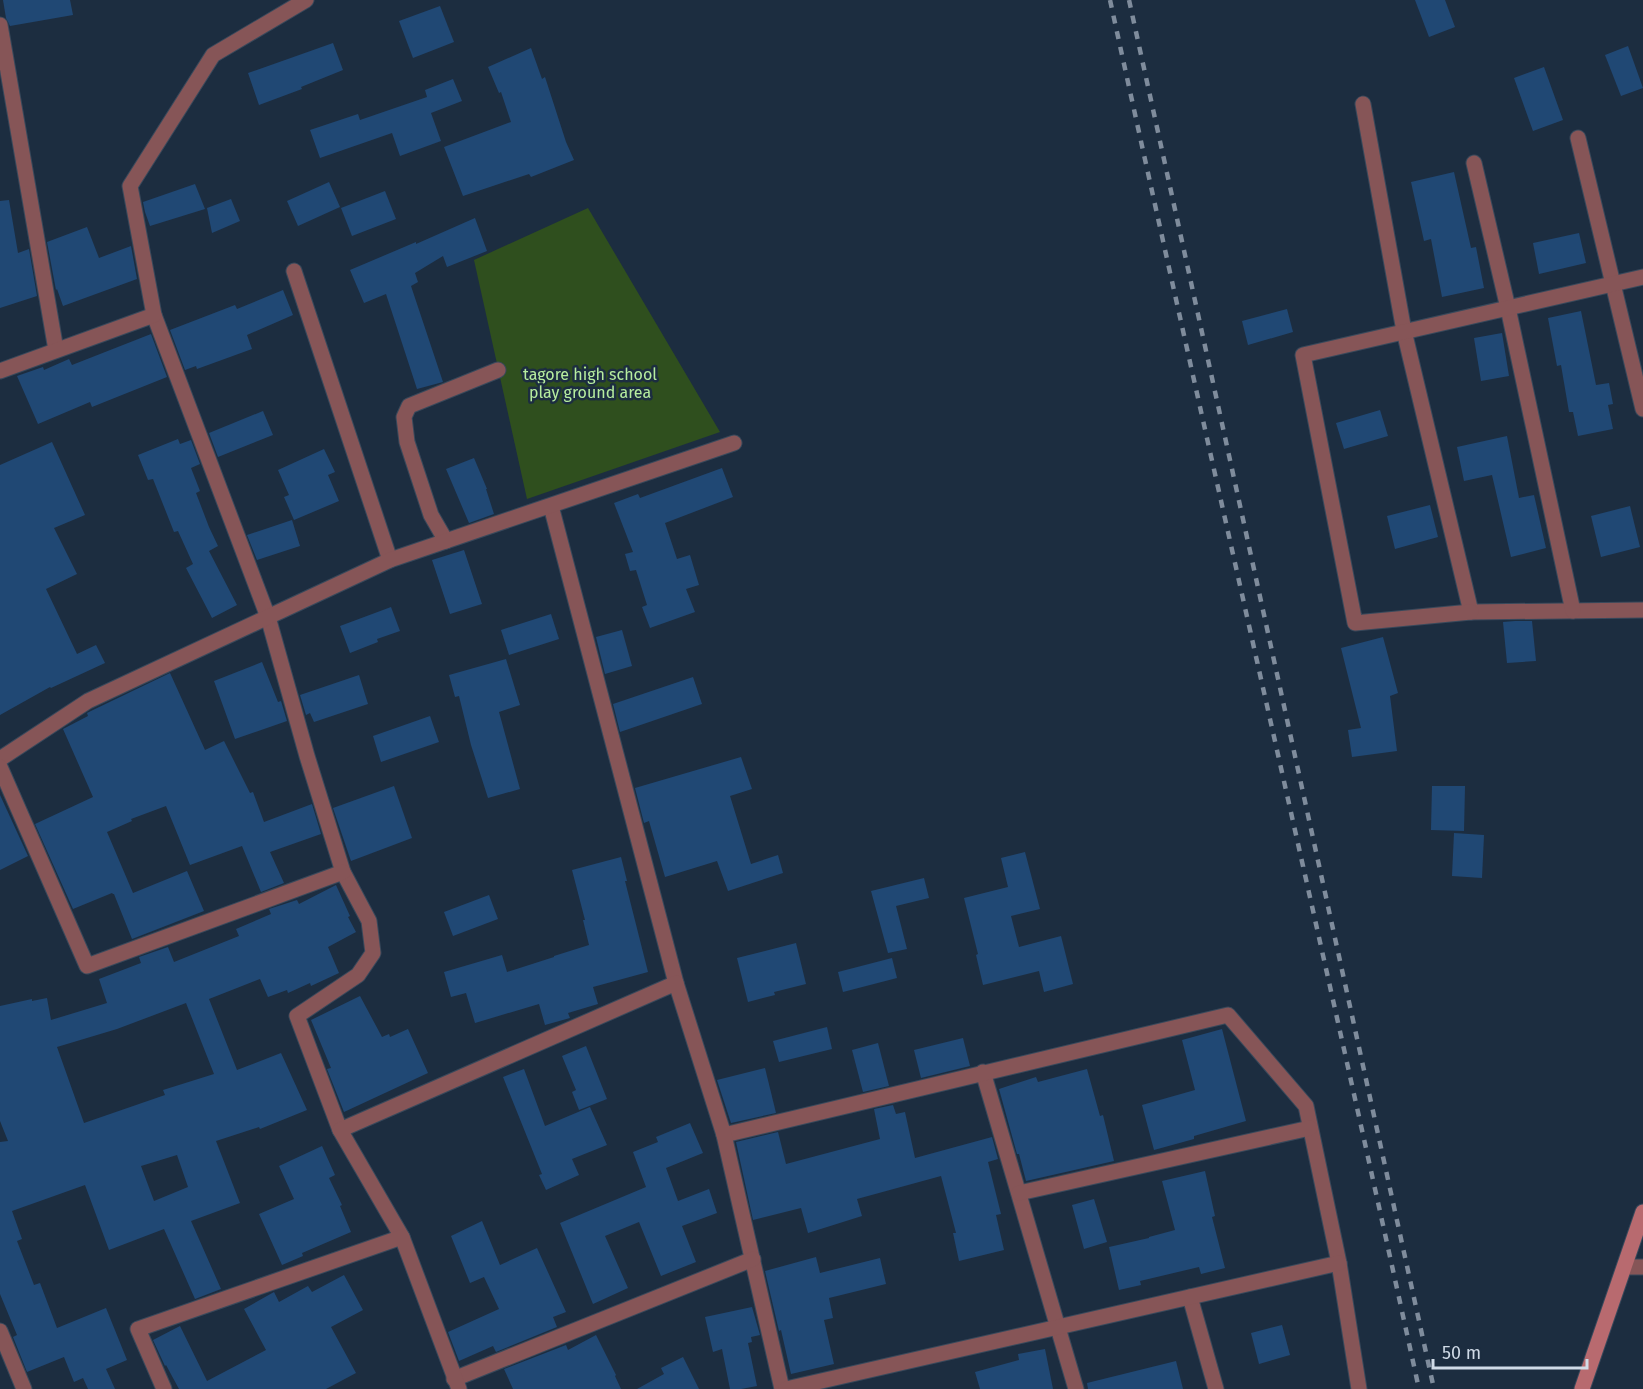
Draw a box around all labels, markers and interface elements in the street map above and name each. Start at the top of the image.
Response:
park label: tagore high school play ground area [523,365,657,402]
scale bar [1433,1332,1588,1370]
text: 50 m [1442,1342,1481,1364]

